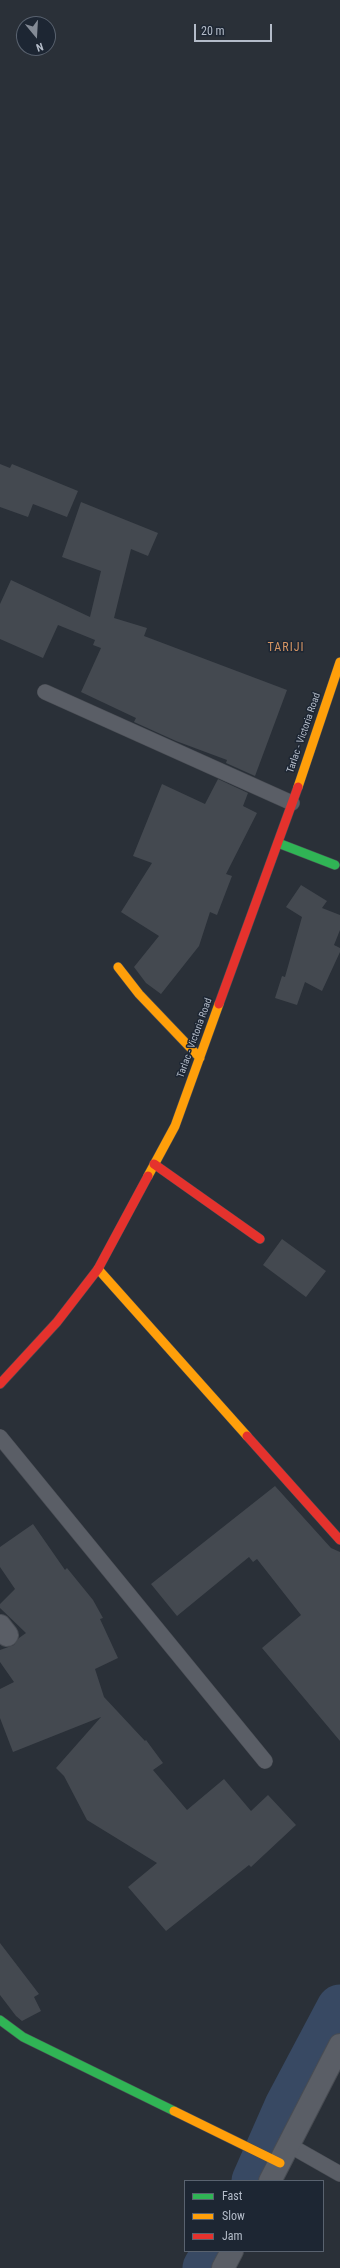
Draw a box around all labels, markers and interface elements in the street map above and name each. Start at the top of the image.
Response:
north arrow [16,16,56,56]
scale bar [196,16,274,42]
text: 20 m [201,24,225,38]
text: N [34,40,45,54]
district label: TARIJI [268,641,304,655]
street label: Tarlac - Victoria Road [285,691,323,775]
street label: Tarlac - Victoria Road [175,996,215,1080]
legend [184,2180,324,2252]
text: Fast [222,2189,242,2203]
text: Slow [222,2209,245,2223]
text: Jam [222,2229,243,2243]

